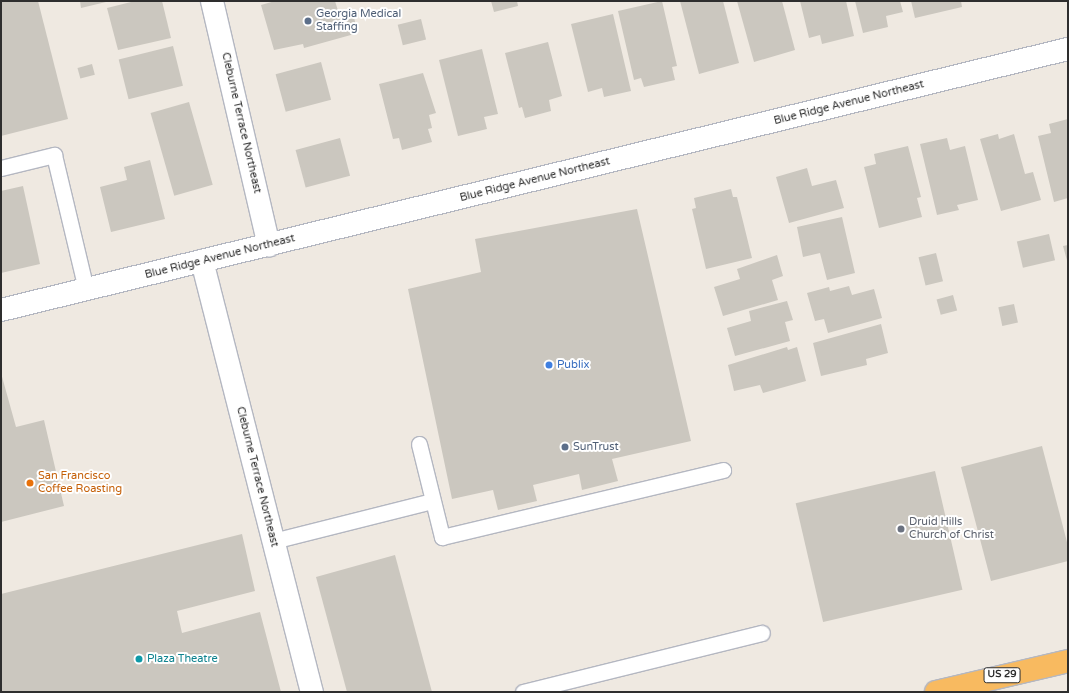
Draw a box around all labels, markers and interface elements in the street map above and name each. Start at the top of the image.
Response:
place label: Georgia Medical Staffing [316,8,401,34]
marker: Georgia Medical Staffing [303,16,313,26]
street label: Cleburne Terrace Northeast [218,51,264,195]
street label: Blue Ridge Avenue Northeast [773,78,925,128]
street label: Blue Ridge Avenue Northeast [459,155,611,205]
street label: Blue Ridge Avenue Northeast [144,232,296,282]
place label: Publix [557,358,589,372]
marker: Publix [544,360,554,370]
street label: Cleburne Terrace Northeast [233,405,281,549]
place label: SunTrust [573,440,619,454]
marker: SunTrust [560,442,570,452]
place label: San Francisco Coffee Roasting [38,470,122,496]
marker: San Francisco Coffee Roasting [25,478,35,488]
place label: Druid Hills Church of Christ [909,516,994,542]
marker: Druid Hills Church of Christ [896,524,906,534]
place label: Plaza Theatre [147,652,218,666]
marker: Plaza Theatre [134,654,144,664]
road number: US 29 [983,667,1021,683]

